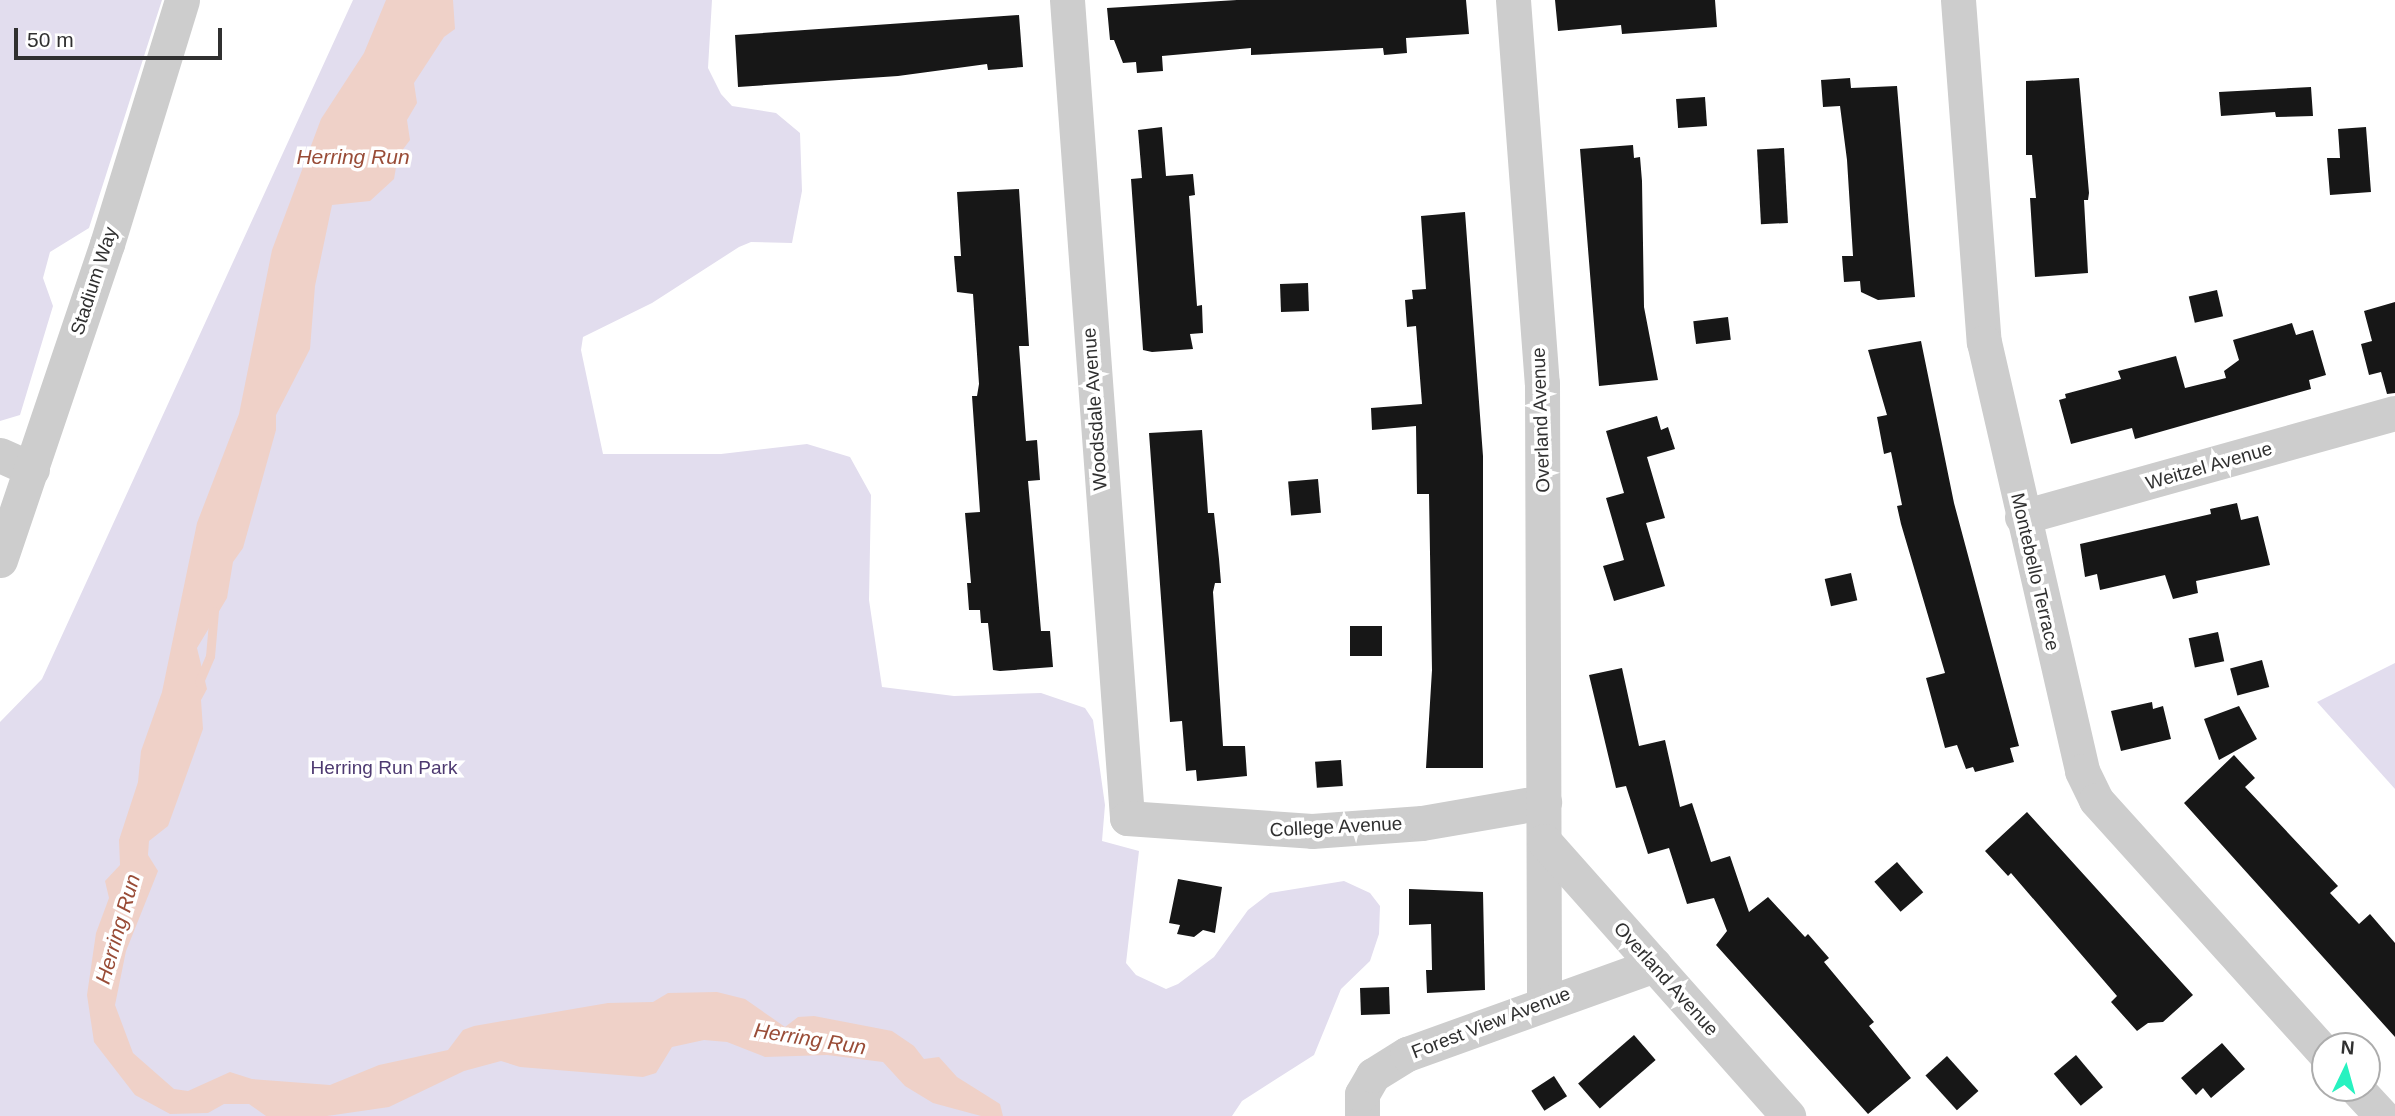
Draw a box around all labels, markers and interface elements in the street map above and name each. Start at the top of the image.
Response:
scale bar [18,14,226,58]
text: 50 m [27,28,74,51]
water label: Herring Run [296,144,410,170]
street label: Stadium Way [66,224,122,338]
street label: Woodsdale Avenue [1078,326,1112,492]
street label: Overland Avenue [1527,346,1555,494]
street label: Weitzel Avenue [2143,437,2275,495]
street label: Montebello Terrace [2006,491,2064,653]
park label: Herring Run Park [311,757,457,779]
street label: College Avenue [1269,812,1403,842]
water label: Herring Run [90,871,146,987]
street label: Overland Avenue [1609,917,1723,1041]
street label: Forest View Avenue [1408,982,1574,1064]
water label: Herring Run [752,1018,868,1060]
north arrow [2311,1032,2381,1102]
text: N [2340,1037,2355,1059]

